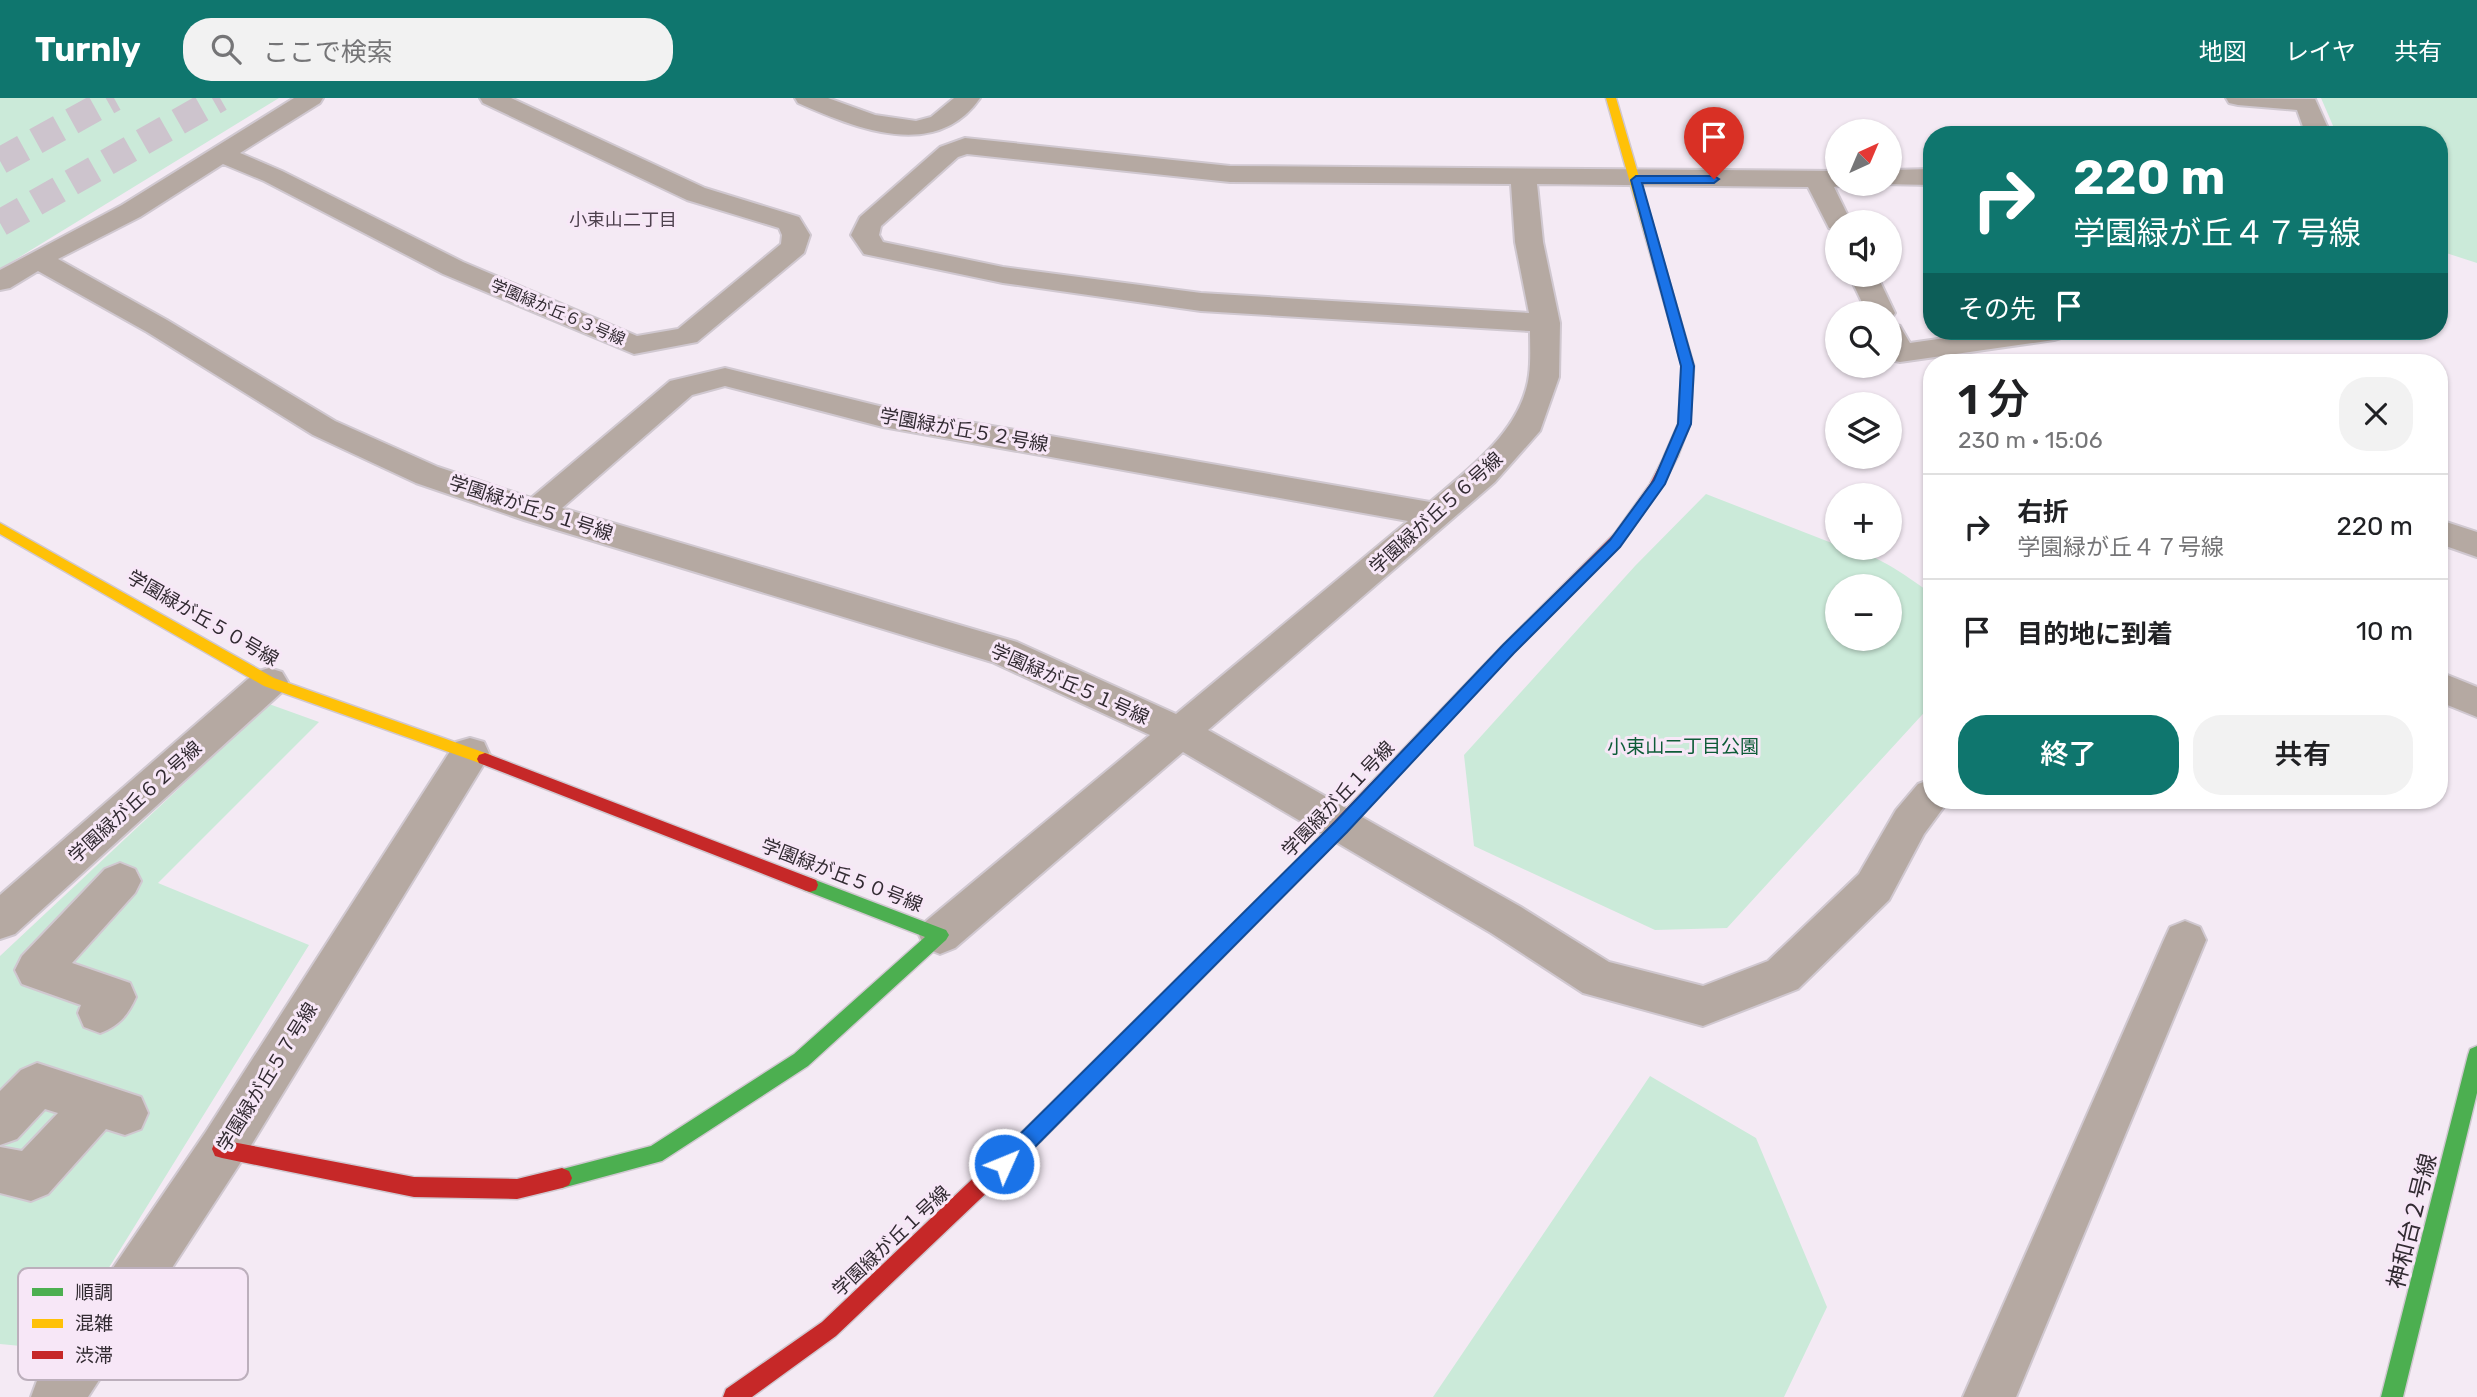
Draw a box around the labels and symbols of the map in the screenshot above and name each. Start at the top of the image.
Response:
pin [1684,107,1744,179]
north arrow [1825,119,1902,196]
district label: 小束山二丁目 [569,209,677,231]
street label: 学園緑が丘６３号線 [488,275,628,349]
street label: 学園緑が丘５２号線 [878,404,1050,456]
street label: 学園緑が丘５６号線 [1365,447,1507,579]
street label: 学園緑が丘５１号線 [446,471,616,545]
street label: 学園緑が丘５０号線 [123,565,283,671]
street label: 学園緑が丘５１号線 [987,639,1153,729]
park label: 小束山二丁目公園 [1607,735,1759,758]
street label: 学園緑が丘６２号線 [64,736,206,868]
street label: 学園緑が丘１号線 [1277,736,1399,862]
street label: 学園緑が丘５０号線 [758,834,926,916]
street label: 学園緑が丘５７号線 [212,998,322,1156]
position arrow [967,1127,1041,1201]
street label: 神和台２号線 [2382,1151,2442,1291]
street label: 学園緑が丘１号線 [828,1181,954,1301]
legend [18,1268,248,1380]
text: 順調 [75,1281,113,1304]
text: 混雑 [75,1312,113,1335]
text: 渋滞 [75,1344,113,1367]

